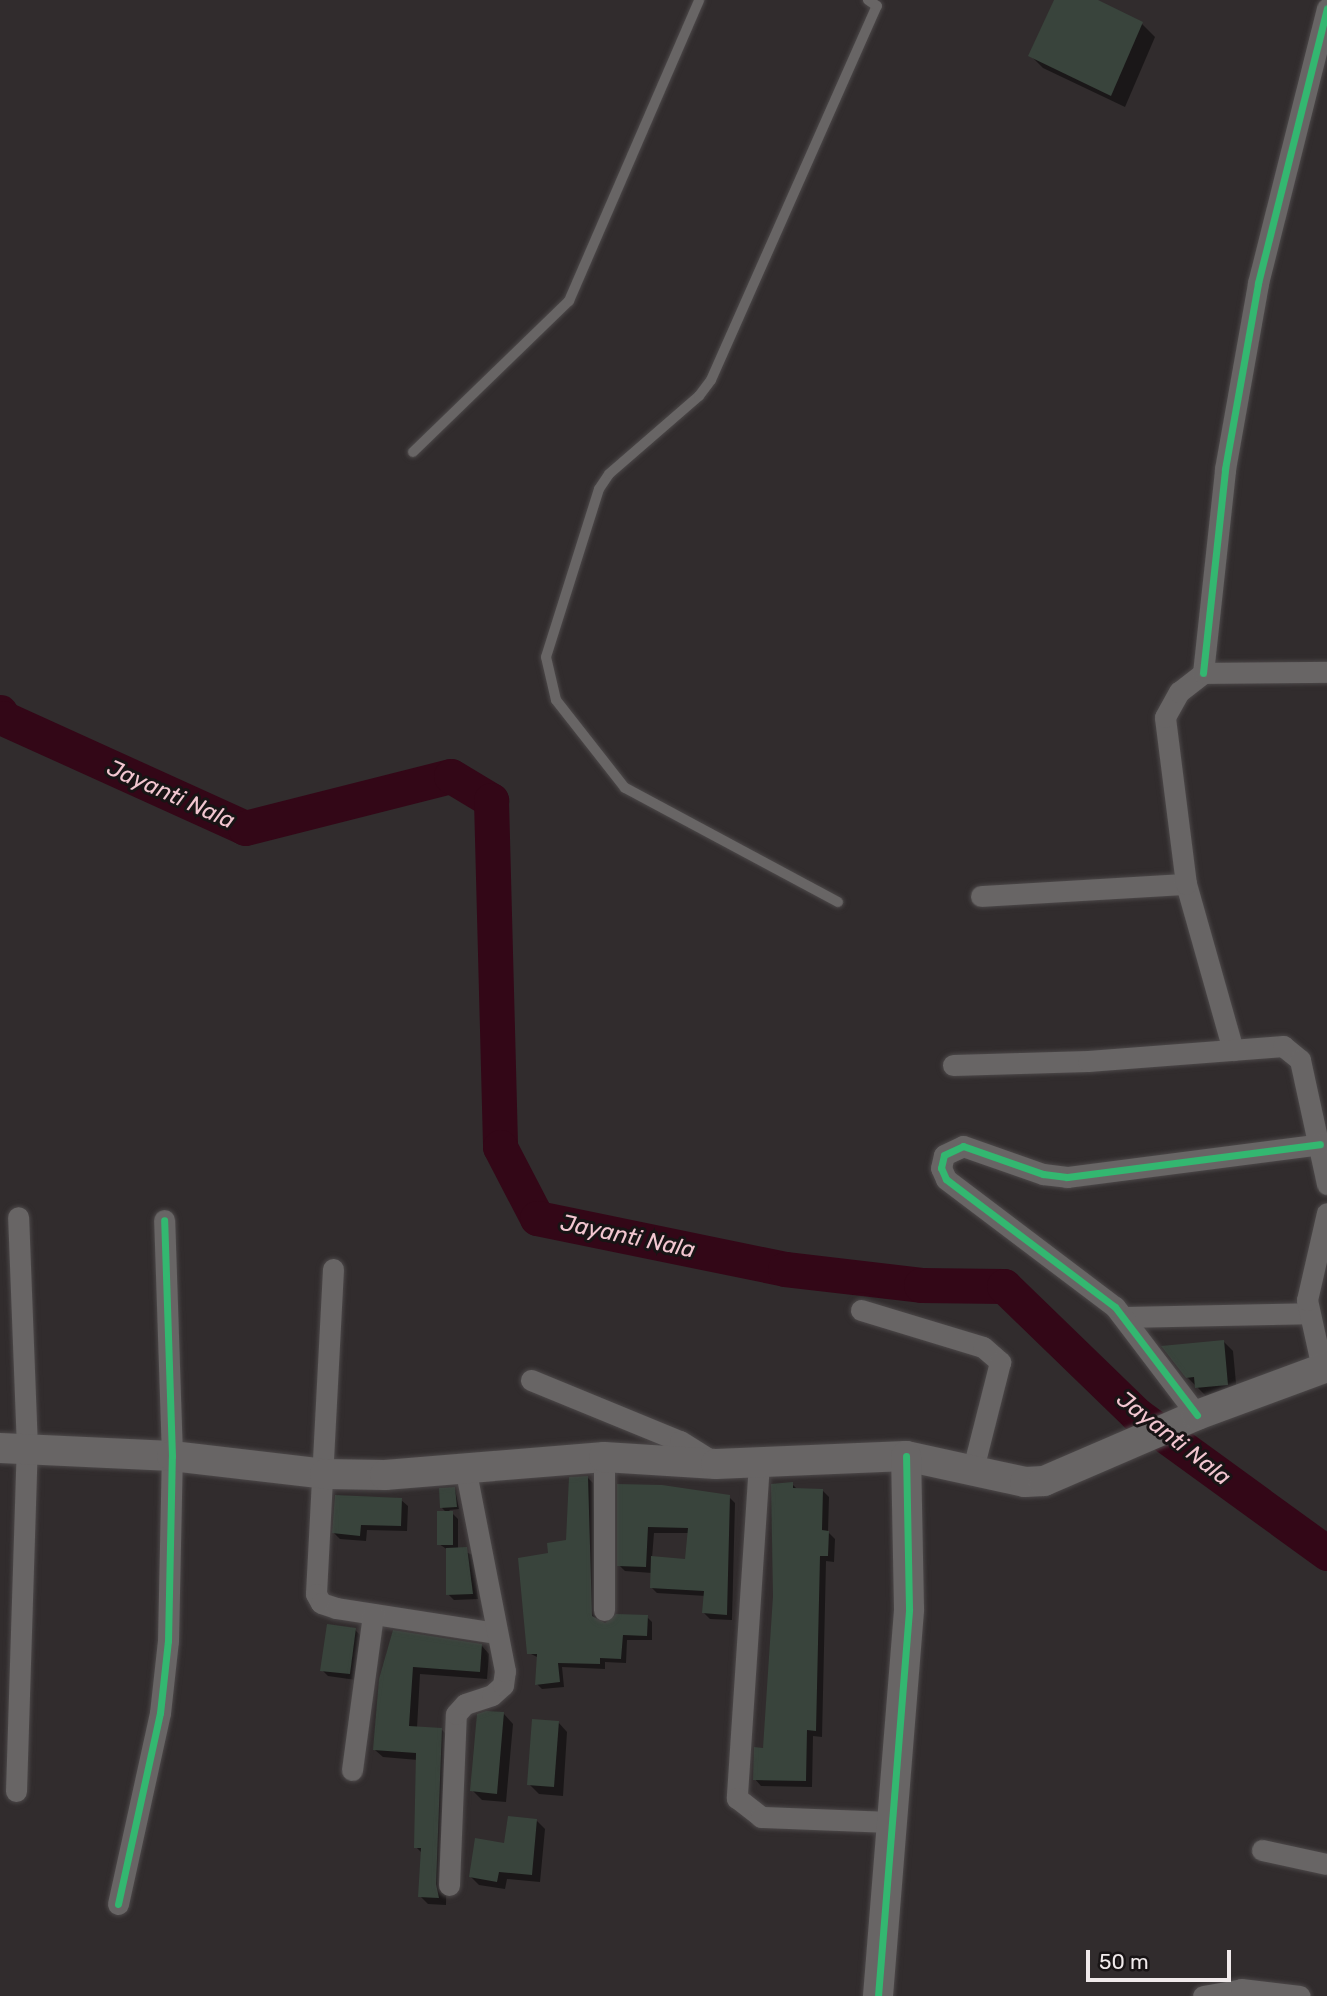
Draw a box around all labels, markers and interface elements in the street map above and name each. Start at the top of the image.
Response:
water label: Jayanti Nala [103,754,239,834]
water label: Jayanti Nala [558,1208,698,1264]
water label: Jayanti Nala [1112,1385,1236,1491]
scale bar [1089,1937,1234,1981]
text: 50 m [1099,1949,1149,1974]

